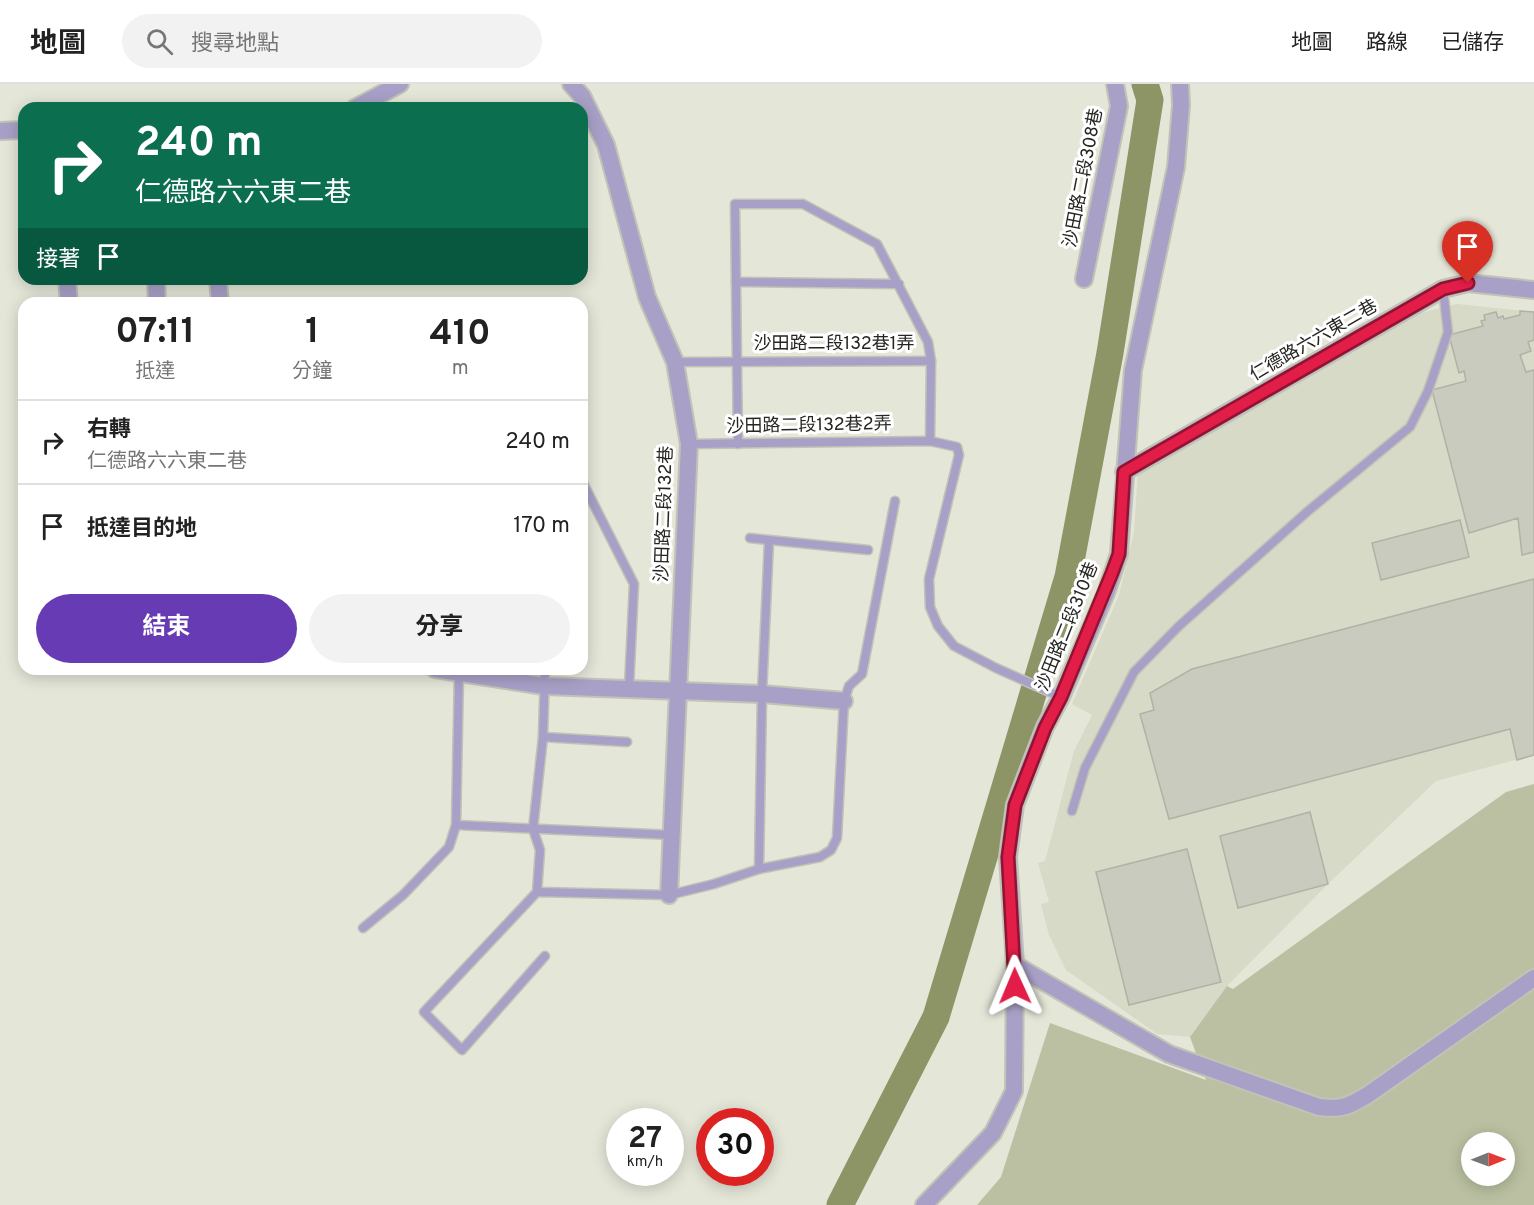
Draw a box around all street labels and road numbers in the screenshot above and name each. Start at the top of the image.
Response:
street label: 沙田路二段308巷 [1059,106,1109,250]
street label: 仁德路六六東二巷 [1246,295,1382,387]
street label: 沙田路二段132巷1弄 [754,333,914,356]
street label: 沙田路二段132巷2弄 [726,413,892,439]
street label: 沙田路二段132巷 [651,446,679,582]
street label: 沙田路二段310巷 [1032,559,1104,695]

